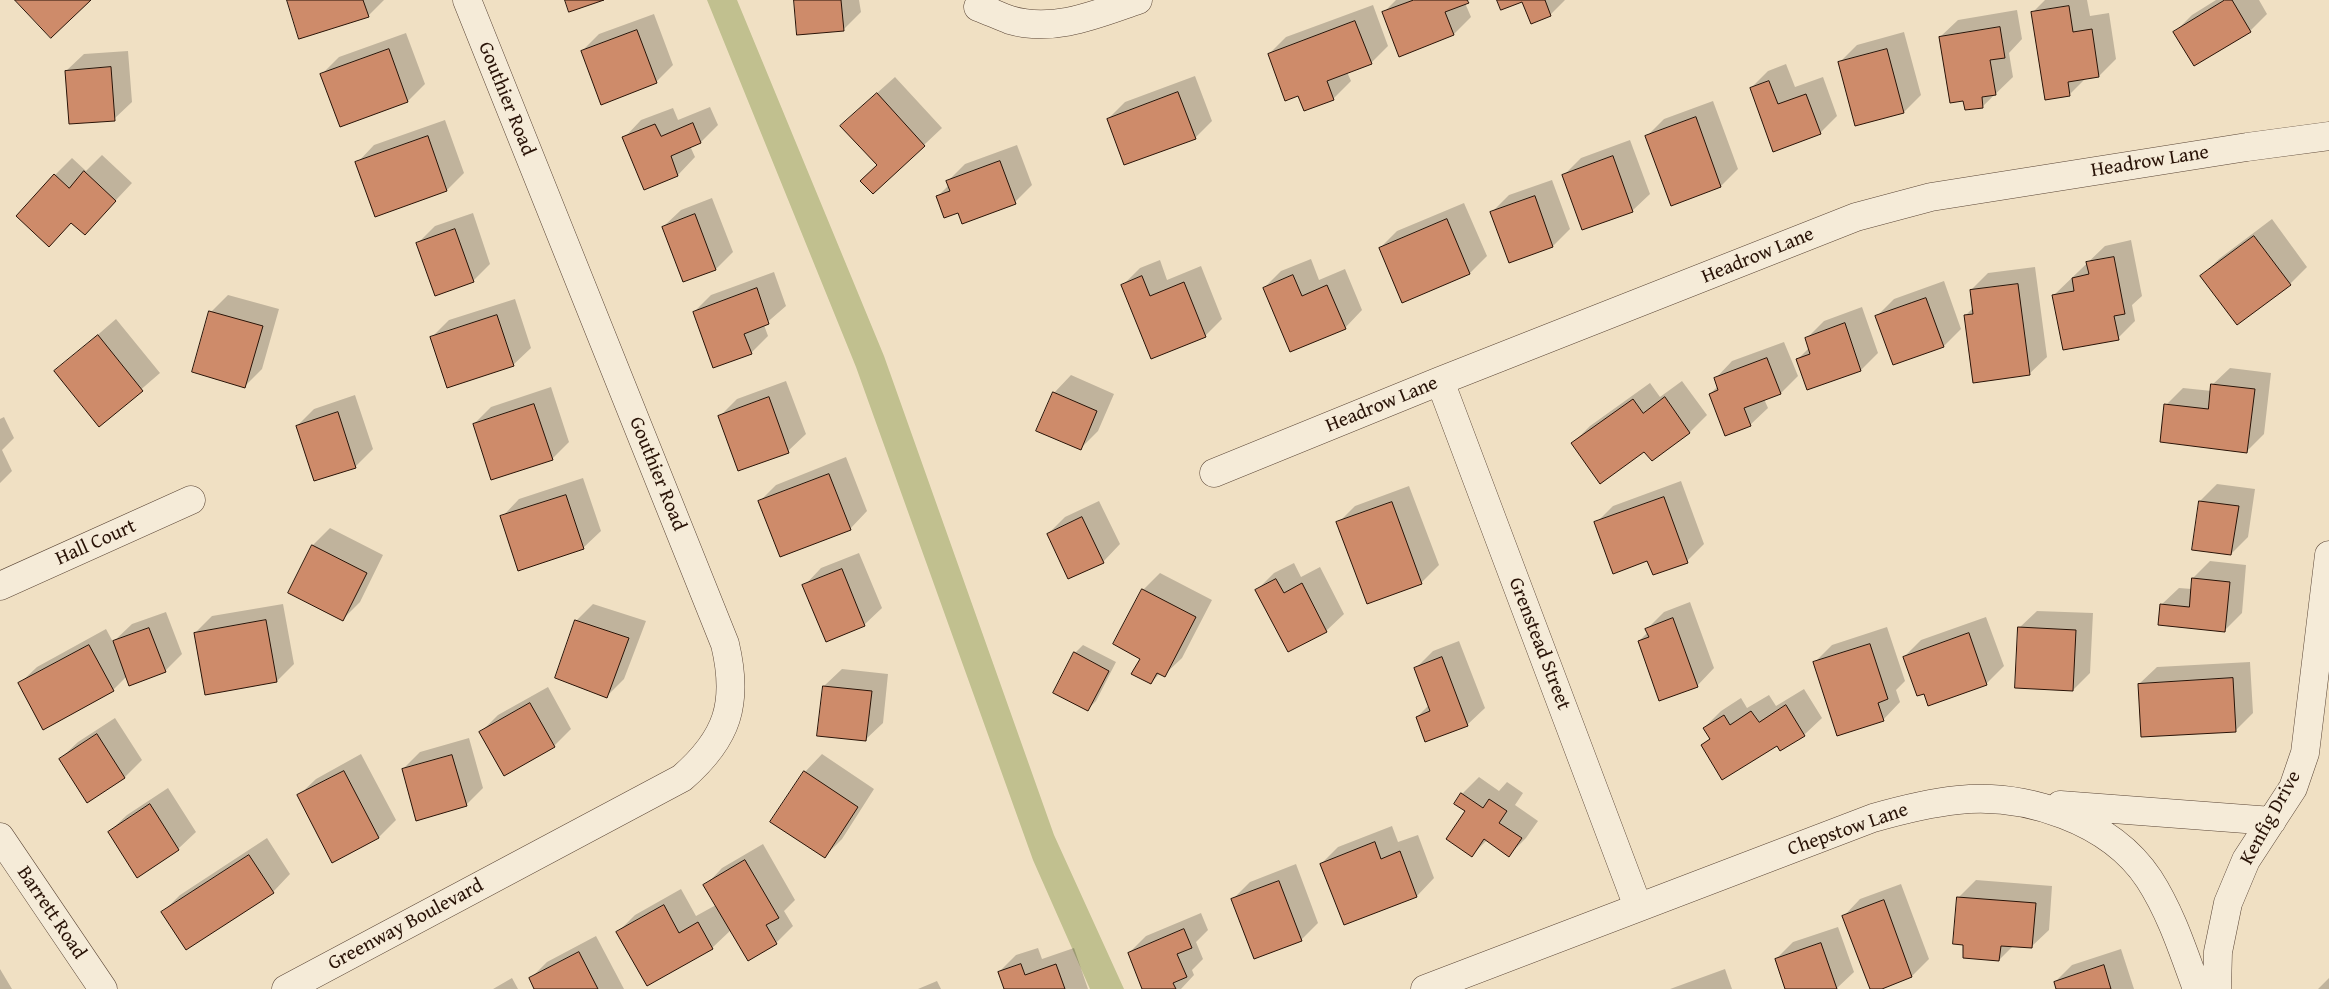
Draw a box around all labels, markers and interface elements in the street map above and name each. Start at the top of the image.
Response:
street label: Gouthier Road [472,39,540,159]
street label: Headrow Lane [2089,141,2211,183]
street label: Headrow Lane [1698,223,1818,289]
street label: Headrow Lane [1322,372,1442,438]
street label: Gouthier Road [623,414,691,534]
street label: Hall Court [52,515,140,571]
street label: Grenstead Street [1503,574,1575,714]
street label: Kenfig Drive [2235,767,2307,869]
street label: Chepstow Lane [1785,798,1911,862]
street label: Barrett Road [11,862,91,964]
street label: Greenway Boulevard [324,874,488,976]

